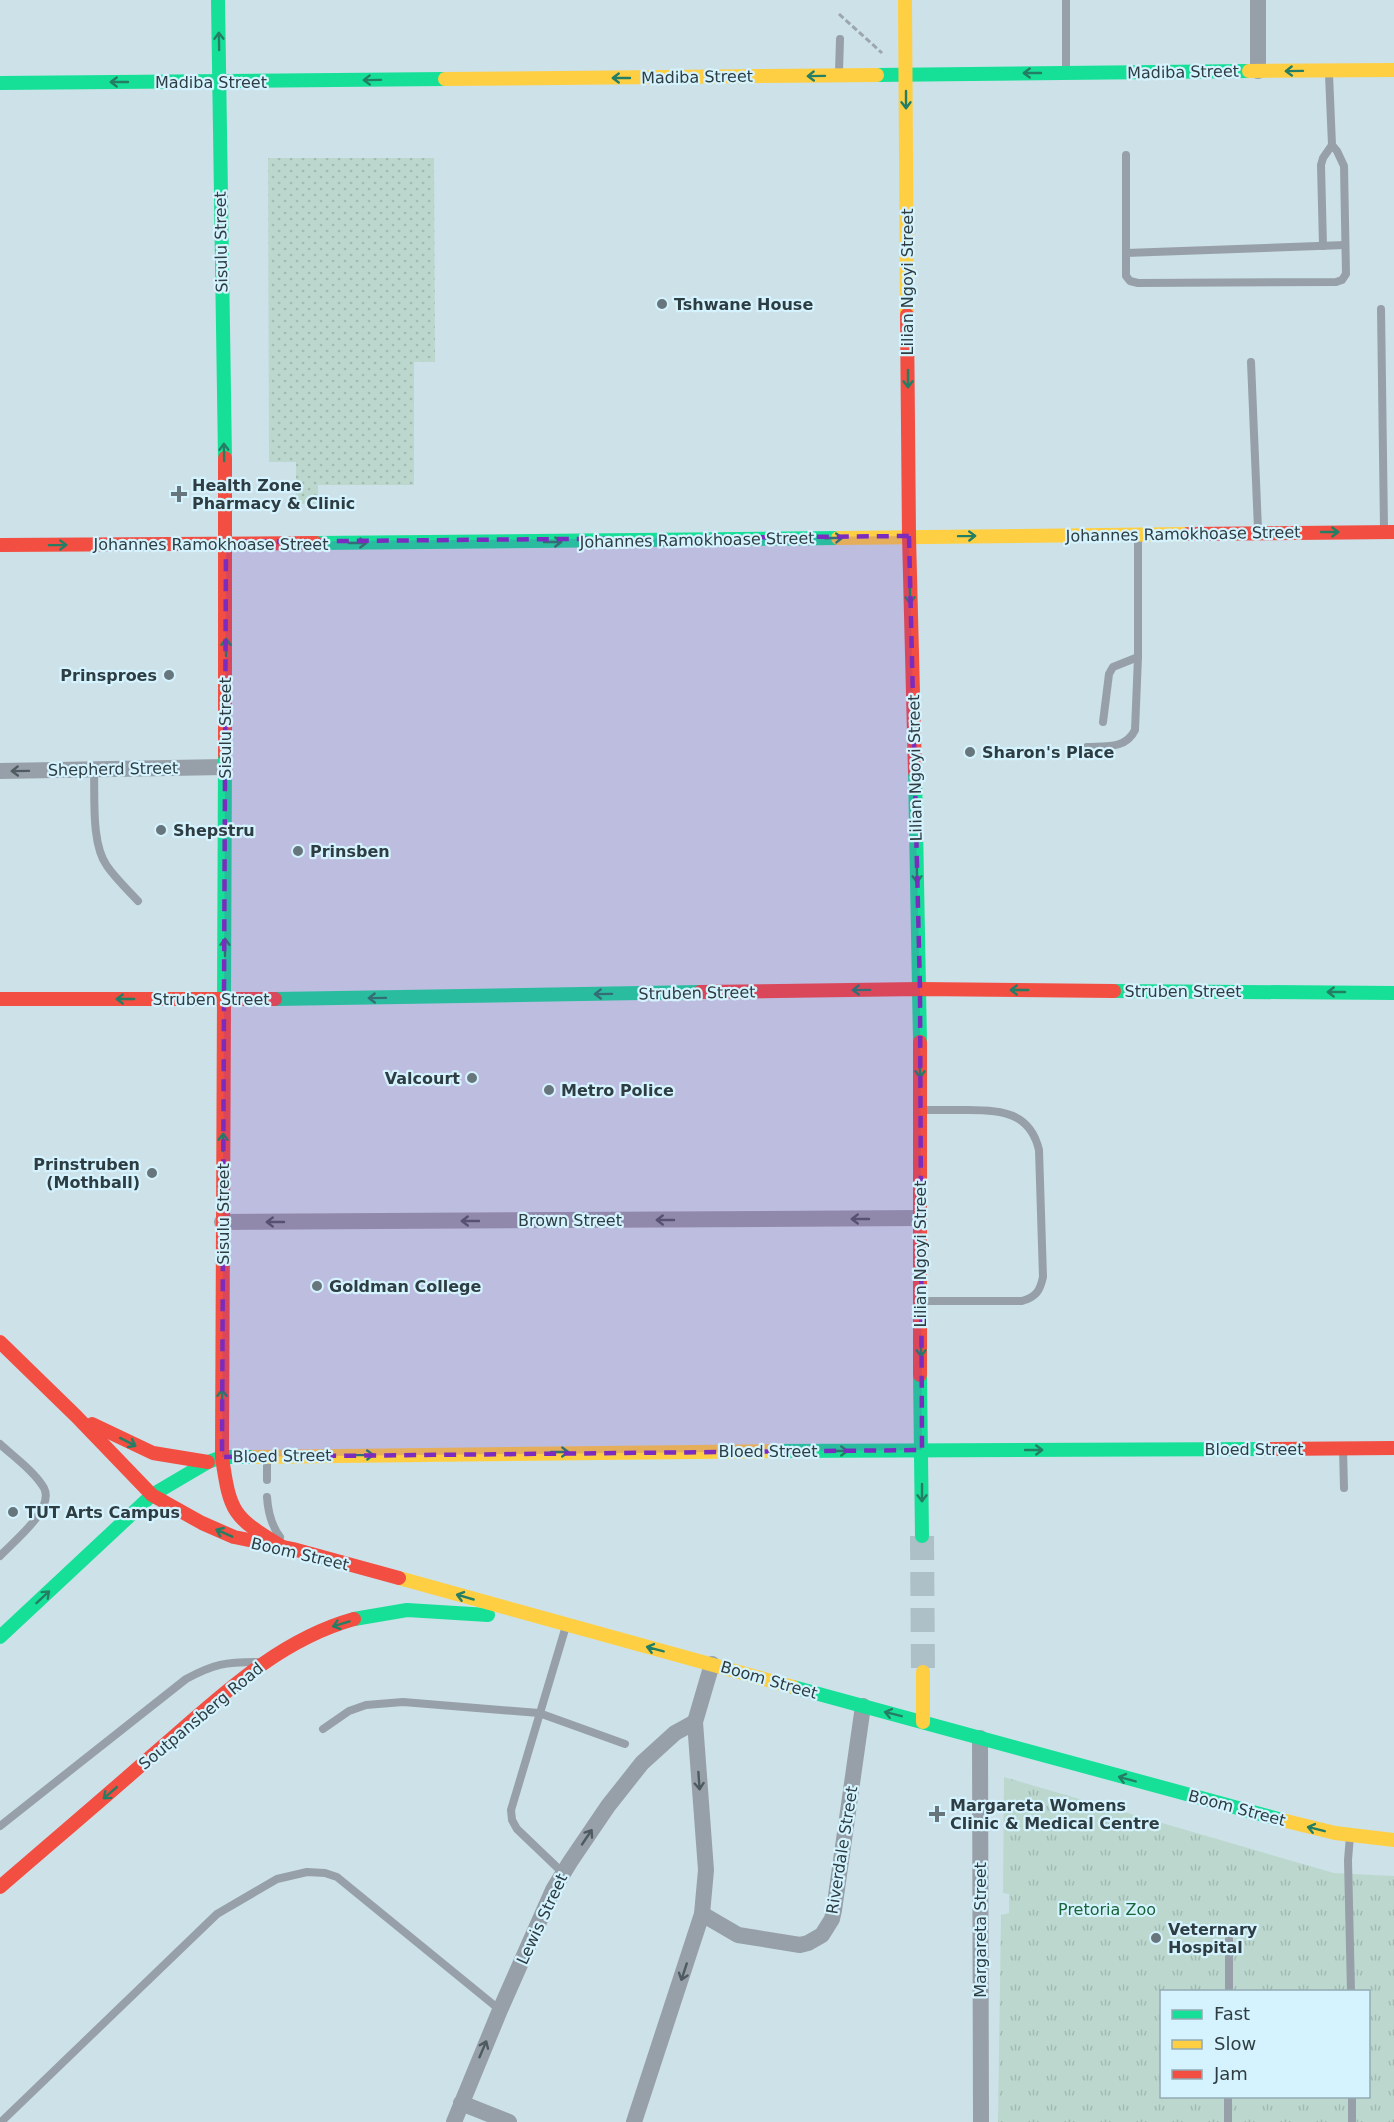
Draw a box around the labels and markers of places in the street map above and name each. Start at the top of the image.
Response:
place label: Tshwane House [674,295,813,314]
marker: Tshwane House [655,297,669,311]
place label: Health Zone Pharmacy & Clinic [192,476,355,513]
marker: Health Zone Pharmacy & Clinic [170,485,188,503]
place label: Prinsproes [60,666,157,685]
marker: Prinsproes [162,668,176,682]
place label: Sharon's Place [982,743,1114,762]
marker: Sharon's Place [963,745,977,759]
place label: Shepstru [173,821,255,840]
marker: Shepstru [154,823,168,837]
place label: Prinsben [310,842,390,861]
marker: Prinsben [291,844,305,858]
place label: Valcourt [385,1069,460,1088]
marker: Valcourt [465,1071,479,1085]
place label: Metro Police [561,1081,674,1100]
marker: Metro Police [542,1083,556,1097]
place label: Prinstruben (Mothball) [33,1155,140,1192]
marker: Prinstruben (Mothball) [145,1166,159,1180]
place label: Goldman College [329,1277,482,1296]
marker: Goldman College [310,1279,324,1293]
place label: TUT Arts Campus [25,1503,180,1522]
marker: TUT Arts Campus [6,1505,20,1519]
place label: Margareta Womens Clinic & Medical Centre [950,1796,1160,1833]
marker: Margareta Womens Clinic & Medical Centre [928,1805,946,1823]
place label: Veternary Hospital [1168,1920,1258,1957]
marker: Veternary Hospital [1149,1931,1163,1945]

